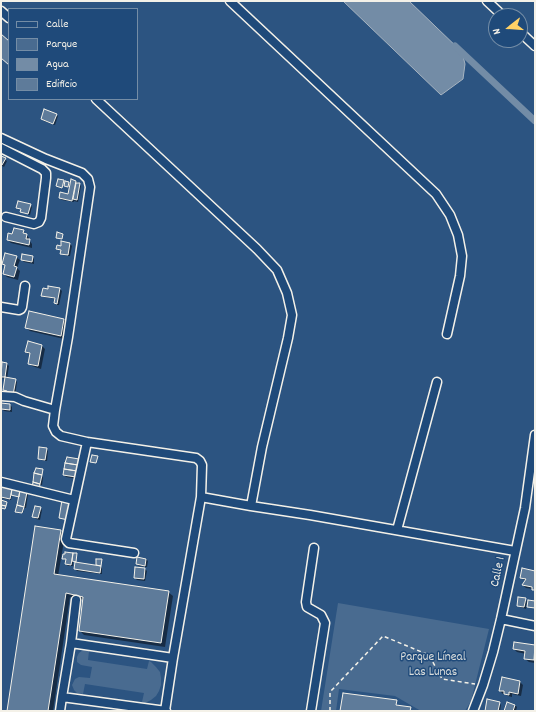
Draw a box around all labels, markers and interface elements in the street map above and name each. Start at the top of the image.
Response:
legend [8,8,138,100]
north arrow [488,8,528,48]
text: Calle [46,16,69,33]
text: N [489,26,506,36]
text: Parque [46,36,77,53]
text: Agua [46,56,69,73]
text: Edificio [46,76,77,93]
street label: Calle 1 [488,556,510,588]
park label: Parque Líneal Las Lunas [400,650,466,681]

